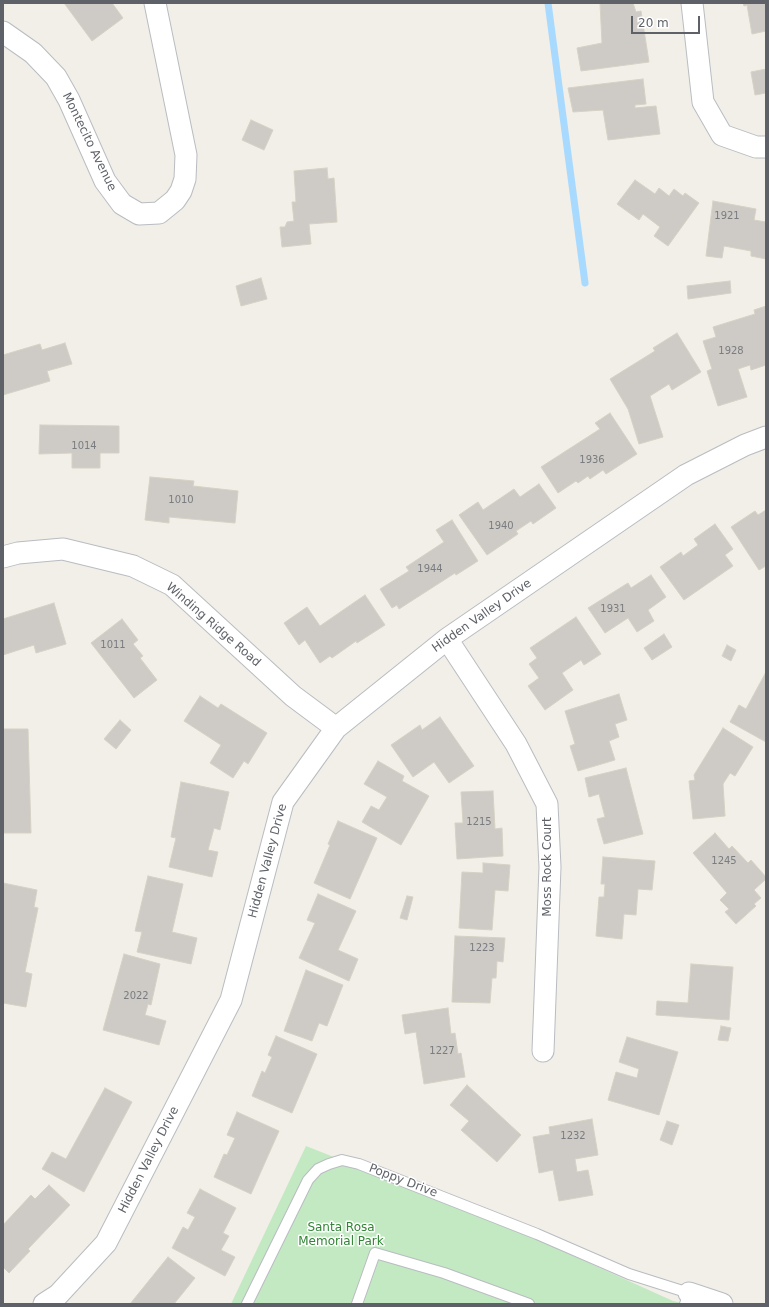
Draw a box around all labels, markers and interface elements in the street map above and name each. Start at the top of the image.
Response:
scale bar [633,8,702,34]
text: 20 m [638,16,669,30]
street label: Montecito Avenue [59,90,119,194]
house number: 1921 [714,210,740,222]
house number: 1928 [718,345,744,357]
house number: 1014 [71,440,97,452]
house number: 1936 [579,454,605,466]
house number: 1010 [168,494,194,506]
house number: 1940 [488,520,514,532]
house number: 1944 [417,563,443,575]
street label: Hidden Valley Drive [430,576,534,656]
street label: Winding Ridge Road [163,580,263,670]
house number: 1931 [600,603,626,615]
house number: 1011 [100,639,126,651]
street label: Hidden Valley Drive [246,802,290,920]
house number: 1215 [466,816,492,828]
street label: Moss Rock Court [541,817,555,917]
house number: 1245 [711,855,737,867]
house number: 1223 [469,942,495,954]
house number: 2022 [123,990,149,1002]
house number: 1227 [429,1045,455,1057]
street label: Hidden Valley Drive [116,1104,182,1216]
house number: 1232 [560,1130,586,1142]
street label: Poppy Drive [367,1161,439,1201]
park label: Santa Rosa Memorial Park [298,1221,384,1249]

